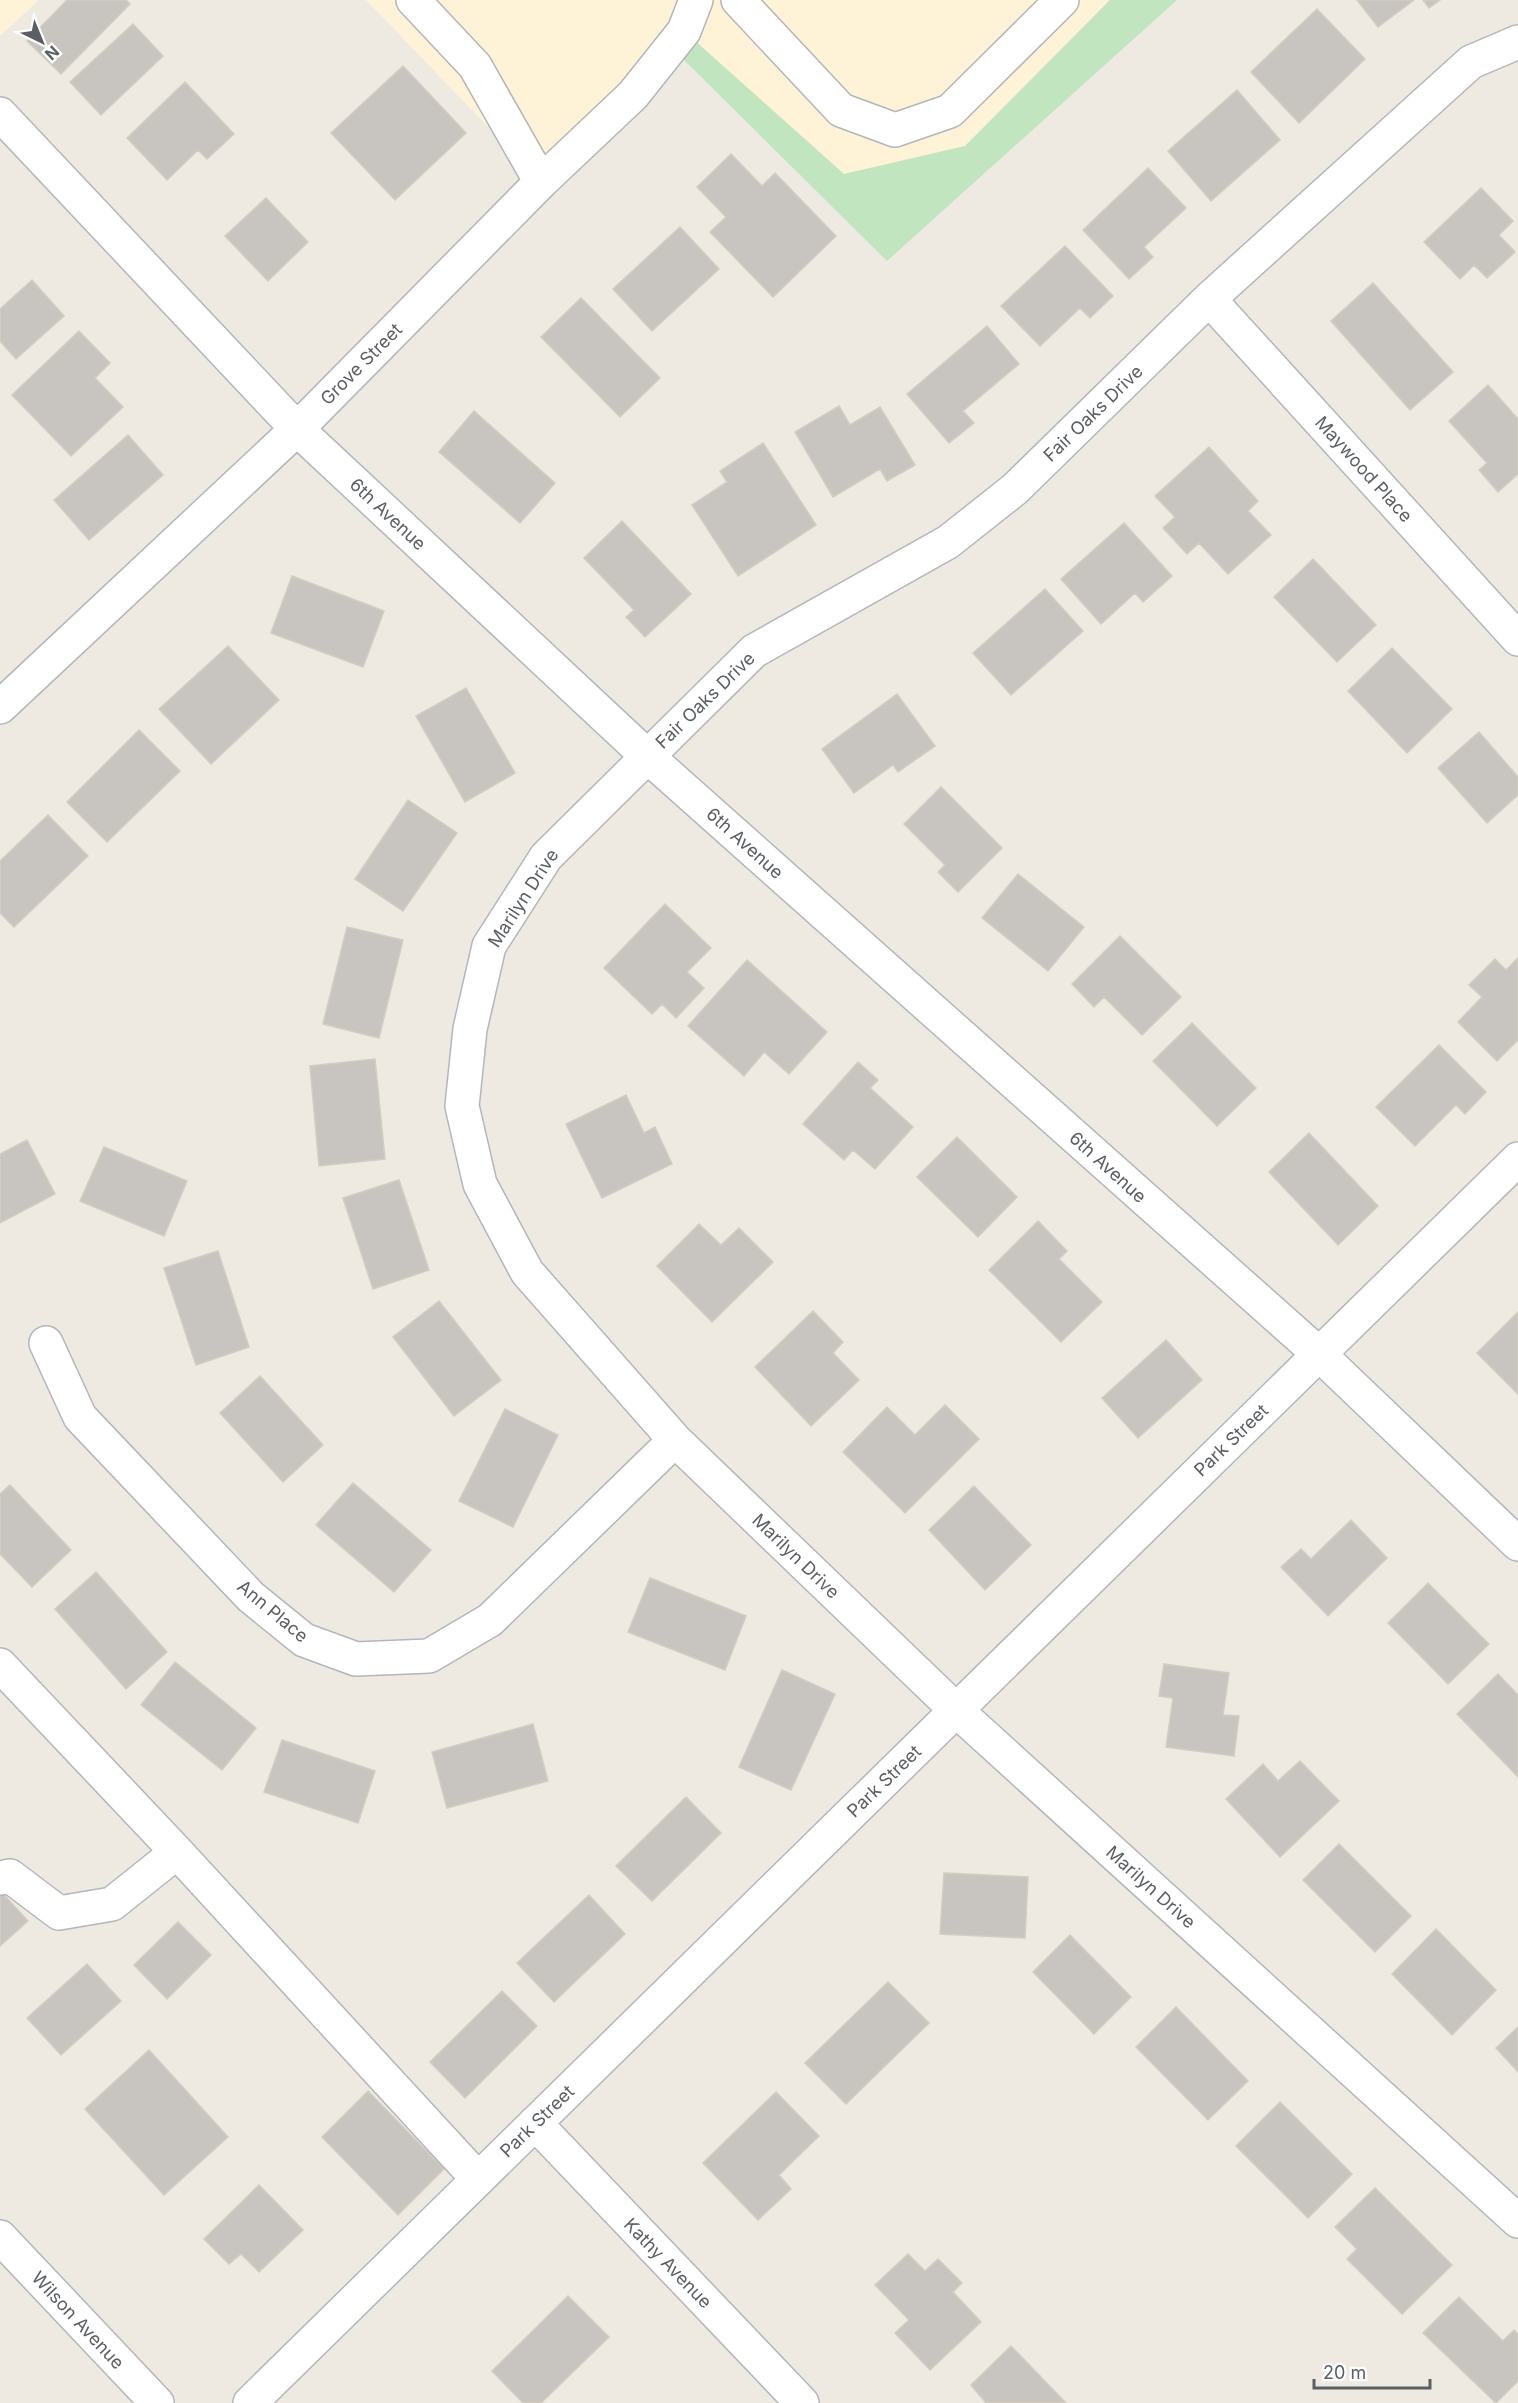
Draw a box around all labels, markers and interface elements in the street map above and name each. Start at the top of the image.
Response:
north arrow [12,12,72,72]
text: N [41,41,64,64]
street label: Grove Street [316,319,406,409]
street label: Fair Oaks Drive [1039,360,1147,466]
street label: Maywood Place [1311,412,1417,526]
street label: 6th Avenue [346,474,430,554]
street label: Fair Oaks Drive [651,647,759,753]
street label: 6th Avenue [702,803,788,883]
street label: Marilyn Drive [483,845,563,951]
street label: 6th Avenue [1065,1127,1151,1207]
street label: Park Street [1190,1400,1272,1480]
street label: Marilyn Drive [748,1509,844,1603]
street label: Ann Place [234,1575,312,1647]
street label: Park Street [843,1741,925,1821]
street label: Marilyn Drive [1102,1841,1200,1933]
street label: Park Street [496,2081,578,2161]
street label: Kathy Avenue [620,2214,716,2312]
street label: Wilson Avenue [27,2267,129,2373]
scale bar [1314,2352,1430,2390]
text: 20 m [1323,2362,1366,2383]

